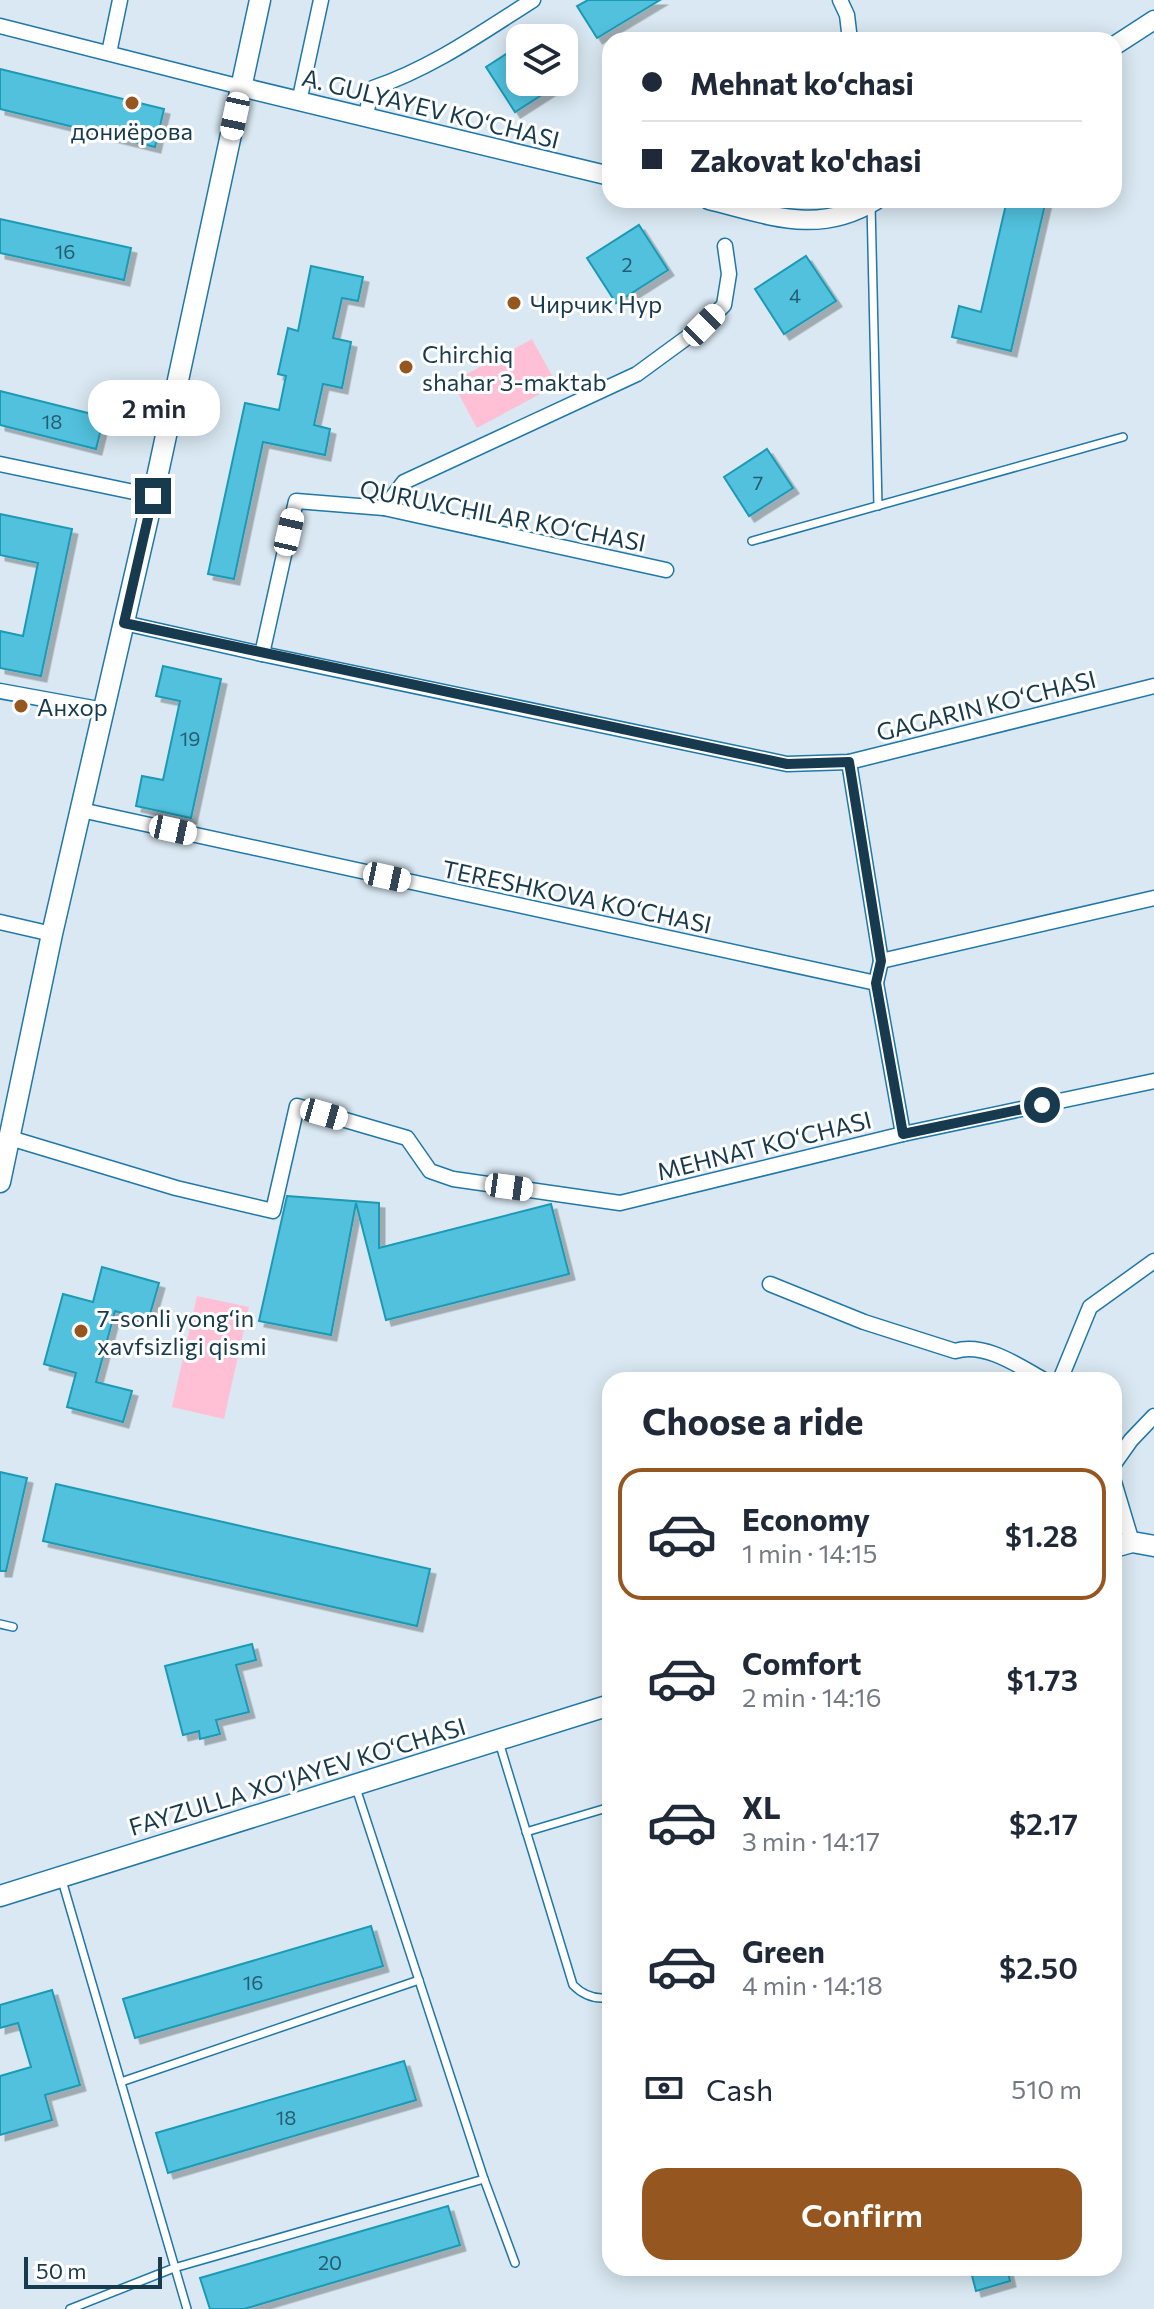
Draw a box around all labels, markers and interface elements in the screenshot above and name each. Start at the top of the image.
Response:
map controls [506,24,578,96]
button: layers [506,24,578,96]
street label: A. GULYAYEV KO‘CHASI [299,62,563,154]
text: Mehnat ko‘chasi [690,64,914,101]
car [218,90,252,142]
marker: дониёрова [123,94,141,112]
place label: дониёрова [71,116,193,145]
text: Zakovat ko'chasi [690,141,922,178]
house number: 16 [55,239,75,263]
house number: 2 [621,252,633,276]
house number: 4 [789,283,801,307]
place label: Чирчик Нур [530,289,662,318]
marker: Чирчик Нур [505,294,523,312]
car [679,300,729,350]
place label: Chirchiq shahar 3-maktab [422,339,607,396]
marker: Chirchiq shahar 3-maktab [397,358,415,376]
callout: 2 min [87,380,219,436]
text: 2 min [122,392,186,423]
house number: 18 [42,409,62,433]
house number: 7 [753,470,763,494]
street label: QURUVCHILAR KO‘CHASI [358,473,648,557]
route end [135,478,171,514]
car [272,506,306,558]
street label: GAGARIN KO‘CHASI [873,664,1099,746]
place label: Анхор [37,692,108,721]
marker: Анхор [12,697,30,715]
house number: 19 [180,726,200,750]
car [147,813,199,847]
street label: TERESHKOVA KO‘CHASI [440,853,714,939]
car [361,860,413,894]
route start [1024,1087,1060,1123]
car [298,1096,350,1132]
street label: MEHNAT KO‘CHASI [654,1104,874,1186]
car [484,1172,534,1202]
place label: 7-sonli yong‘in xavfsizligi qismi [97,1303,267,1360]
marker: 7-sonli yong‘in xavfsizligi qismi [72,1322,90,1340]
text: Choose a ride [642,1398,863,1442]
icon: car [646,1498,718,1570]
text: Economy [742,1500,870,1537]
text: $1.28 [1005,1516,1078,1553]
text: 1 min · 14:15 [742,1537,877,1568]
icon: car [646,1642,718,1714]
text: Comfort [742,1644,861,1681]
text: $1.73 [1007,1660,1078,1697]
text: 2 min · 14:16 [742,1681,882,1712]
street label: FAYZULLA XO‘JAYEV KO‘CHASI [125,1711,469,1841]
icon: car [646,1786,718,1858]
text: XL [742,1788,781,1825]
text: $2.17 [1009,1804,1078,1841]
text: 3 min · 14:17 [742,1825,880,1856]
icon: car [646,1930,718,2002]
text: Green [742,1932,825,1969]
text: $2.50 [999,1948,1078,1985]
text: 4 min · 14:18 [742,1969,883,2000]
house number: 16 [243,1970,263,1994]
icon: cash [642,2066,686,2110]
text: Cash [706,2070,773,2107]
text: 510 m [1011,2073,1082,2104]
house number: 18 [276,2105,296,2129]
button: Confirm [642,2168,1082,2260]
house number: 20 [318,2250,342,2274]
scale bar [24,2253,162,2289]
text: 50 m [36,2257,86,2284]

